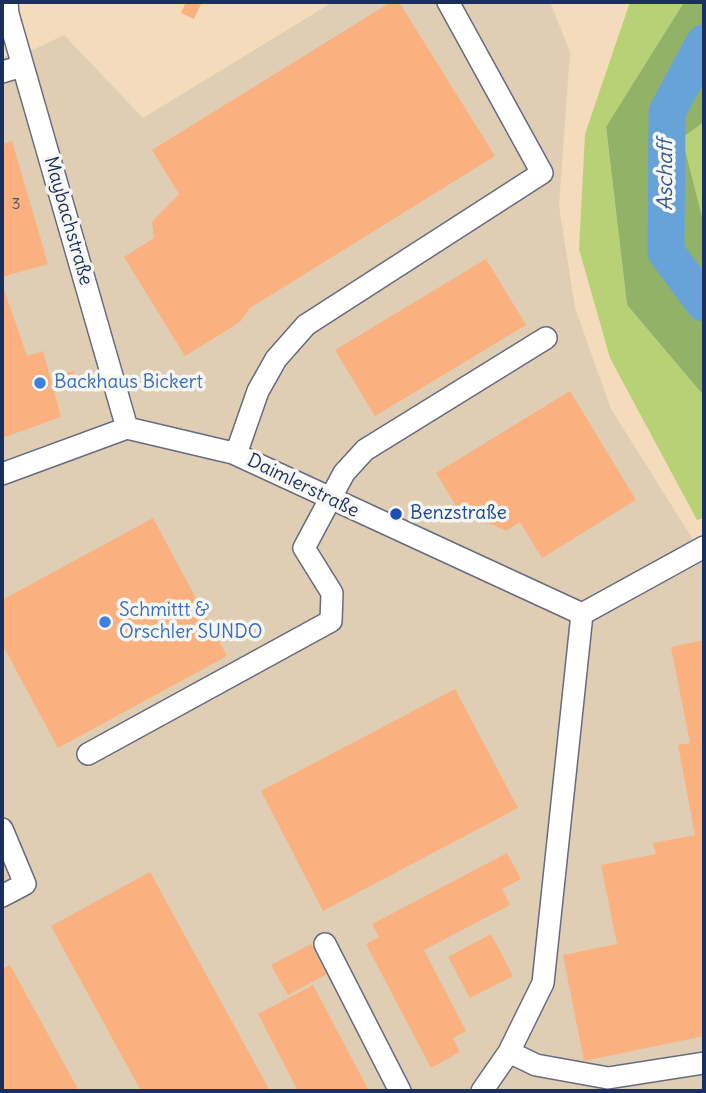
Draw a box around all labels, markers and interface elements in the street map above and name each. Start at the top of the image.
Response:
water label: Aschaff [653,139,679,211]
street label: Maybachstraße [39,154,97,288]
house number: 3 [11,194,21,214]
place label: Backhaus Bickert [54,372,203,394]
marker: Backhaus Bickert [32,375,48,391]
street label: Daimlerstraße [243,449,363,523]
place label: Benzstraße [410,503,507,525]
marker: Benzstraße [388,506,404,522]
place label: Schmittt & Orschler SUNDO [119,600,262,644]
marker: Schmittt & Orschler SUNDO [97,614,113,630]

